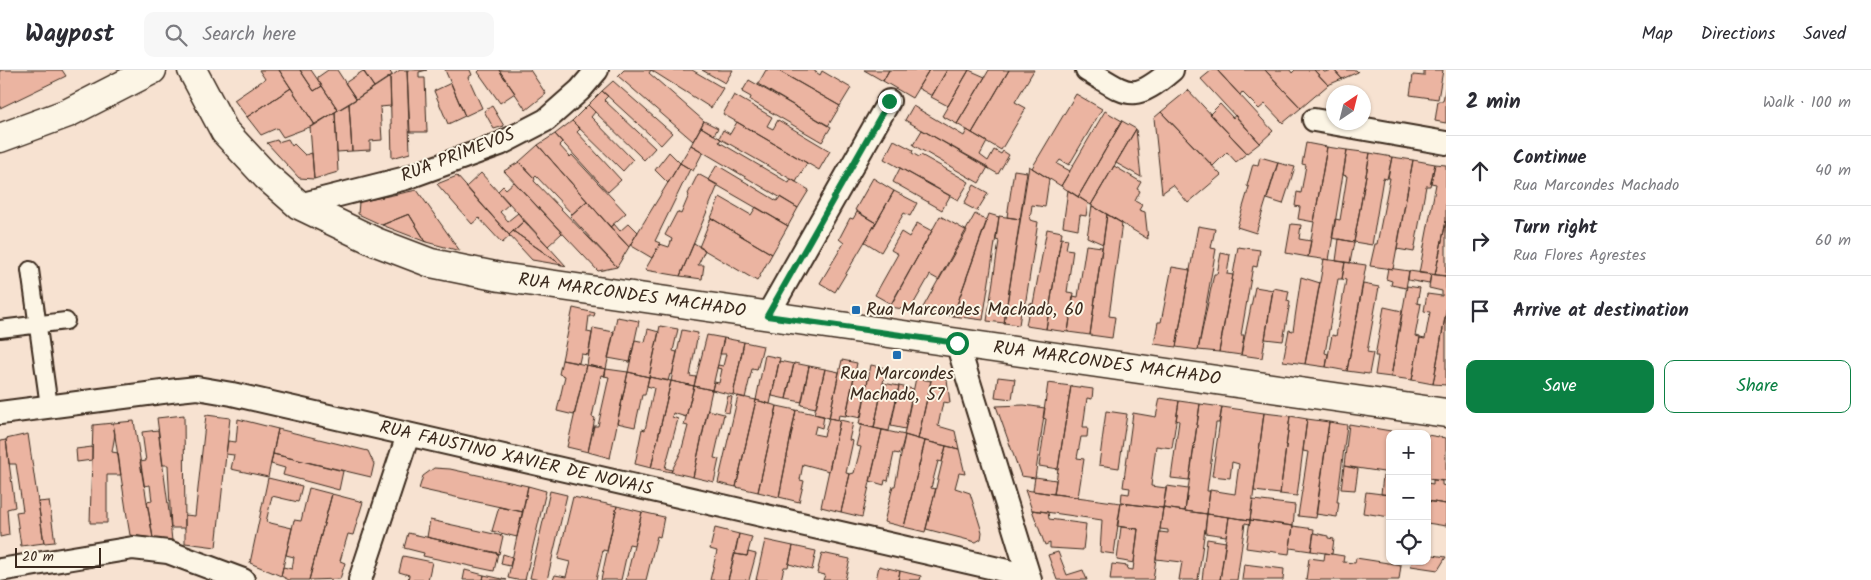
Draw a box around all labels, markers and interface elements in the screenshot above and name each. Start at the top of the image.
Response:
search box [144,12,494,57]
text: Waypost [25,15,114,54]
text: Search here [202,20,296,50]
text: Map [1641,20,1673,49]
text: Directions [1701,20,1775,49]
text: Saved [1803,20,1846,49]
icon: search [162,21,190,49]
north arrow [1326,85,1371,130]
text: 2 min [1466,86,1521,119]
route end [878,90,901,113]
text: Walk · 100 m [1763,90,1851,115]
street label: RUA PRIMEVOS [397,121,520,191]
text: Continue [1513,143,1586,173]
icon: ahead [1466,157,1494,185]
text: 40 m [1815,158,1851,183]
text: Rua Marcondes Machado [1513,173,1679,198]
text: Turn right [1513,213,1598,243]
icon: right [1466,227,1494,255]
text: 60 m [1815,228,1851,253]
text: Rua Flores Agrestes [1513,243,1646,268]
street label: RUA MARCONDES MACHADO [516,266,748,326]
place label: Rua Marcondes Machado, 60 [866,296,1083,325]
text: Arrive at destination [1513,296,1689,326]
icon: arrive [1466,297,1494,325]
marker: Rua Marcondes Machado, 60 [850,304,862,316]
route start [946,332,969,355]
street label: RUA MARCONDES MACHADO [991,334,1223,394]
marker: Rua Marcondes Machado, 57 [891,349,903,361]
place label: Rua Marcondes Machado, 57 [840,360,954,410]
button: Save [1466,360,1654,413]
button: Share [1664,360,1851,413]
street label: RUA FAUSTINO XAVIER DE NOVAIS [377,413,656,505]
map controls [1386,430,1431,565]
button: + [1386,430,1431,475]
button: − [1386,475,1431,520]
button: locate [1386,520,1431,565]
scale bar [15,545,101,568]
text: 20 m [22,546,54,568]

